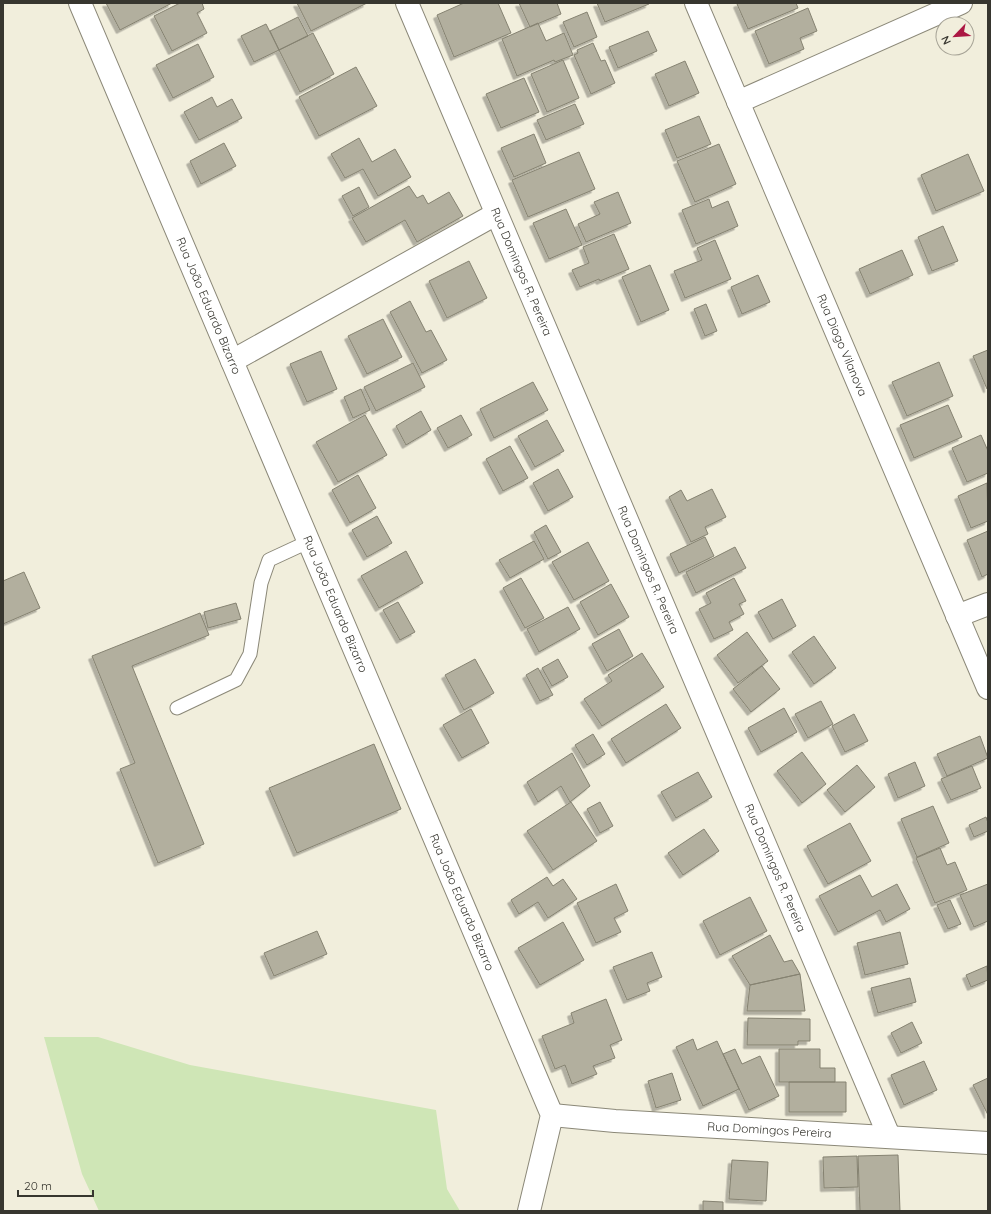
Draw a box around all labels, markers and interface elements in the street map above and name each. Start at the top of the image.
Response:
north arrow [935,16,975,56]
text: N [938,34,954,47]
street label: Rua Domingos R. Pereira [488,205,556,338]
street label: Rua João Eduardo Bizarro [173,235,245,376]
street label: Rua Diogo Vilanova [814,292,871,399]
street label: Rua Domingos R. Pereira [615,503,683,636]
street label: Rua João Eduardo Bizarro [300,533,371,675]
street label: Rua Domingos R. Pereira [742,801,809,934]
street label: Rua João Eduardo Bizarro [426,831,498,973]
street label: Rua Domingos Pereira [707,1118,832,1141]
scale bar [18,1172,93,1198]
text: 20 m [24,1178,52,1193]

